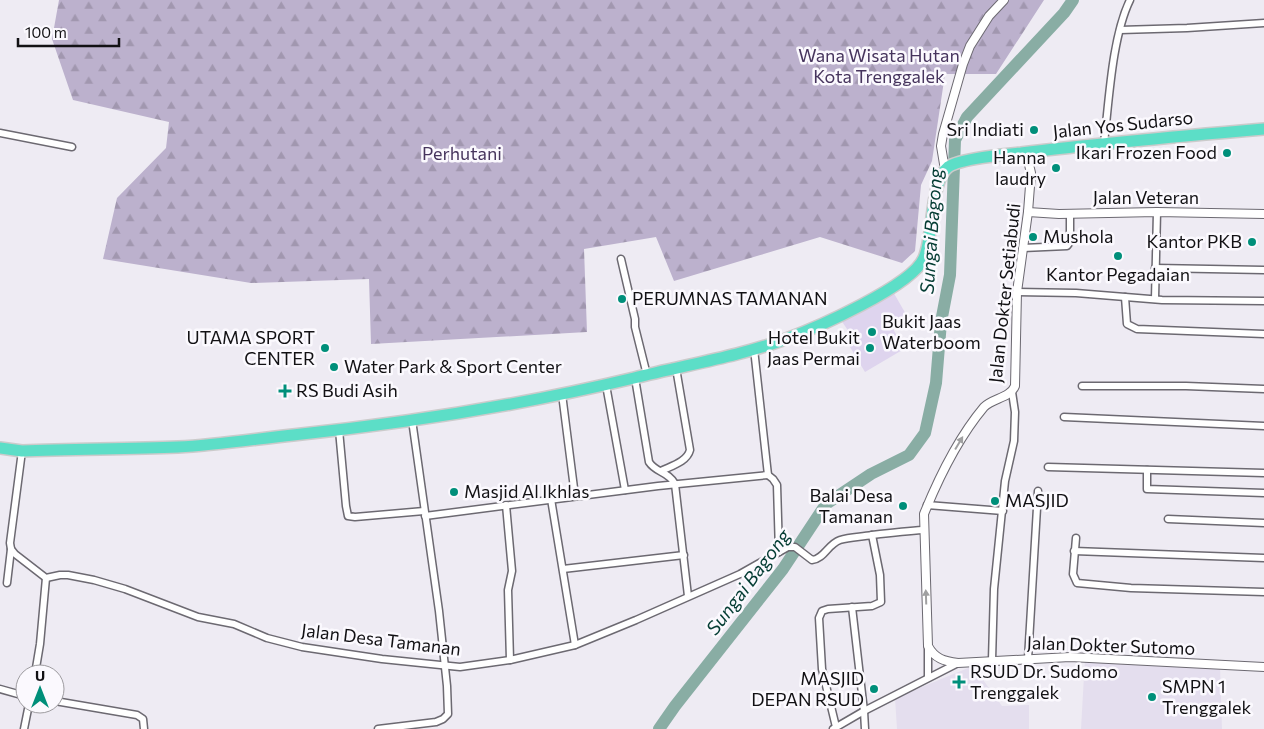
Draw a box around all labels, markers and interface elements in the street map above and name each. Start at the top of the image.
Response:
scale bar [18,15,119,47]
text: 100 m [25,23,67,41]
park label: Wana Wisata Hutan Kota Trenggalek [798,44,960,87]
street label: Jalan Yos Sudarso [1052,106,1194,142]
place label: Sri Indiati [946,118,1024,140]
marker: Sri Indiati [1028,124,1040,136]
place label: Ikari Frozen Food [1076,141,1217,163]
park label: Perhutani [422,142,502,164]
place label: Hanna laudry [993,146,1046,189]
marker: Ikari Frozen Food [1221,147,1233,159]
marker: Hanna laudry [1050,162,1062,174]
water label: Sungai Bagong [915,167,946,295]
street label: Jalan Veteran [1093,186,1199,208]
street label: Jalan Dokter Setiabudi [984,202,1024,384]
place label: Mushola [1043,225,1113,247]
place label: Kantor PKB [1147,230,1242,252]
marker: Mushola [1027,231,1039,243]
marker: Kantor PKB [1246,236,1258,248]
marker: Kantor Pegadaian [1112,250,1124,262]
place label: Kantor Pegadaian [1046,263,1190,285]
place label: PERUMNAS TAMANAN [632,287,827,309]
marker: PERUMNAS TAMANAN [616,293,628,305]
place label: Bukit Jaas Waterboom [882,310,981,353]
place label: UTAMA SPORT CENTER [187,326,315,369]
place label: Hotel Bukit Jaas Permai [767,326,860,369]
marker: Bukit Jaas Waterboom [866,326,878,338]
marker: UTAMA SPORT CENTER [319,342,331,354]
marker: Hotel Bukit Jaas Permai [864,342,876,354]
place label: Water Park & Sport Center [344,355,562,377]
marker: Water Park & Sport Center [328,361,340,373]
place label: RS Budi Asih [296,379,398,401]
marker: RS Budi Asih [278,384,292,398]
one-way arrow [955,436,964,449]
place label: Masjid Al Ikhlas [464,480,589,502]
place label: Balai Desa Tamanan [810,484,893,527]
marker: Masjid Al Ikhlas [448,486,460,498]
place label: MASJID [1005,489,1069,511]
marker: MASJID [989,495,1001,507]
marker: Balai Desa Tamanan [897,500,909,512]
water label: Sungai Bagong [700,524,795,639]
one-way arrow [922,589,930,605]
street label: Jalan Desa Tamanan [300,618,462,660]
street label: Jalan Dokter Sutomo [1026,631,1196,659]
place label: RSUD Dr. Sudomo Trenggalek [970,660,1118,703]
north arrow [15,664,65,714]
text: U [35,667,45,684]
place label: MASJID DEPAN RSUD [751,667,864,710]
marker: RSUD Dr. Sudomo Trenggalek [952,675,966,689]
place label: SMPN 1 Trenggalek [1162,675,1252,718]
marker: MASJID DEPAN RSUD [868,683,880,695]
marker: SMPN 1 Trenggalek [1146,691,1158,703]

